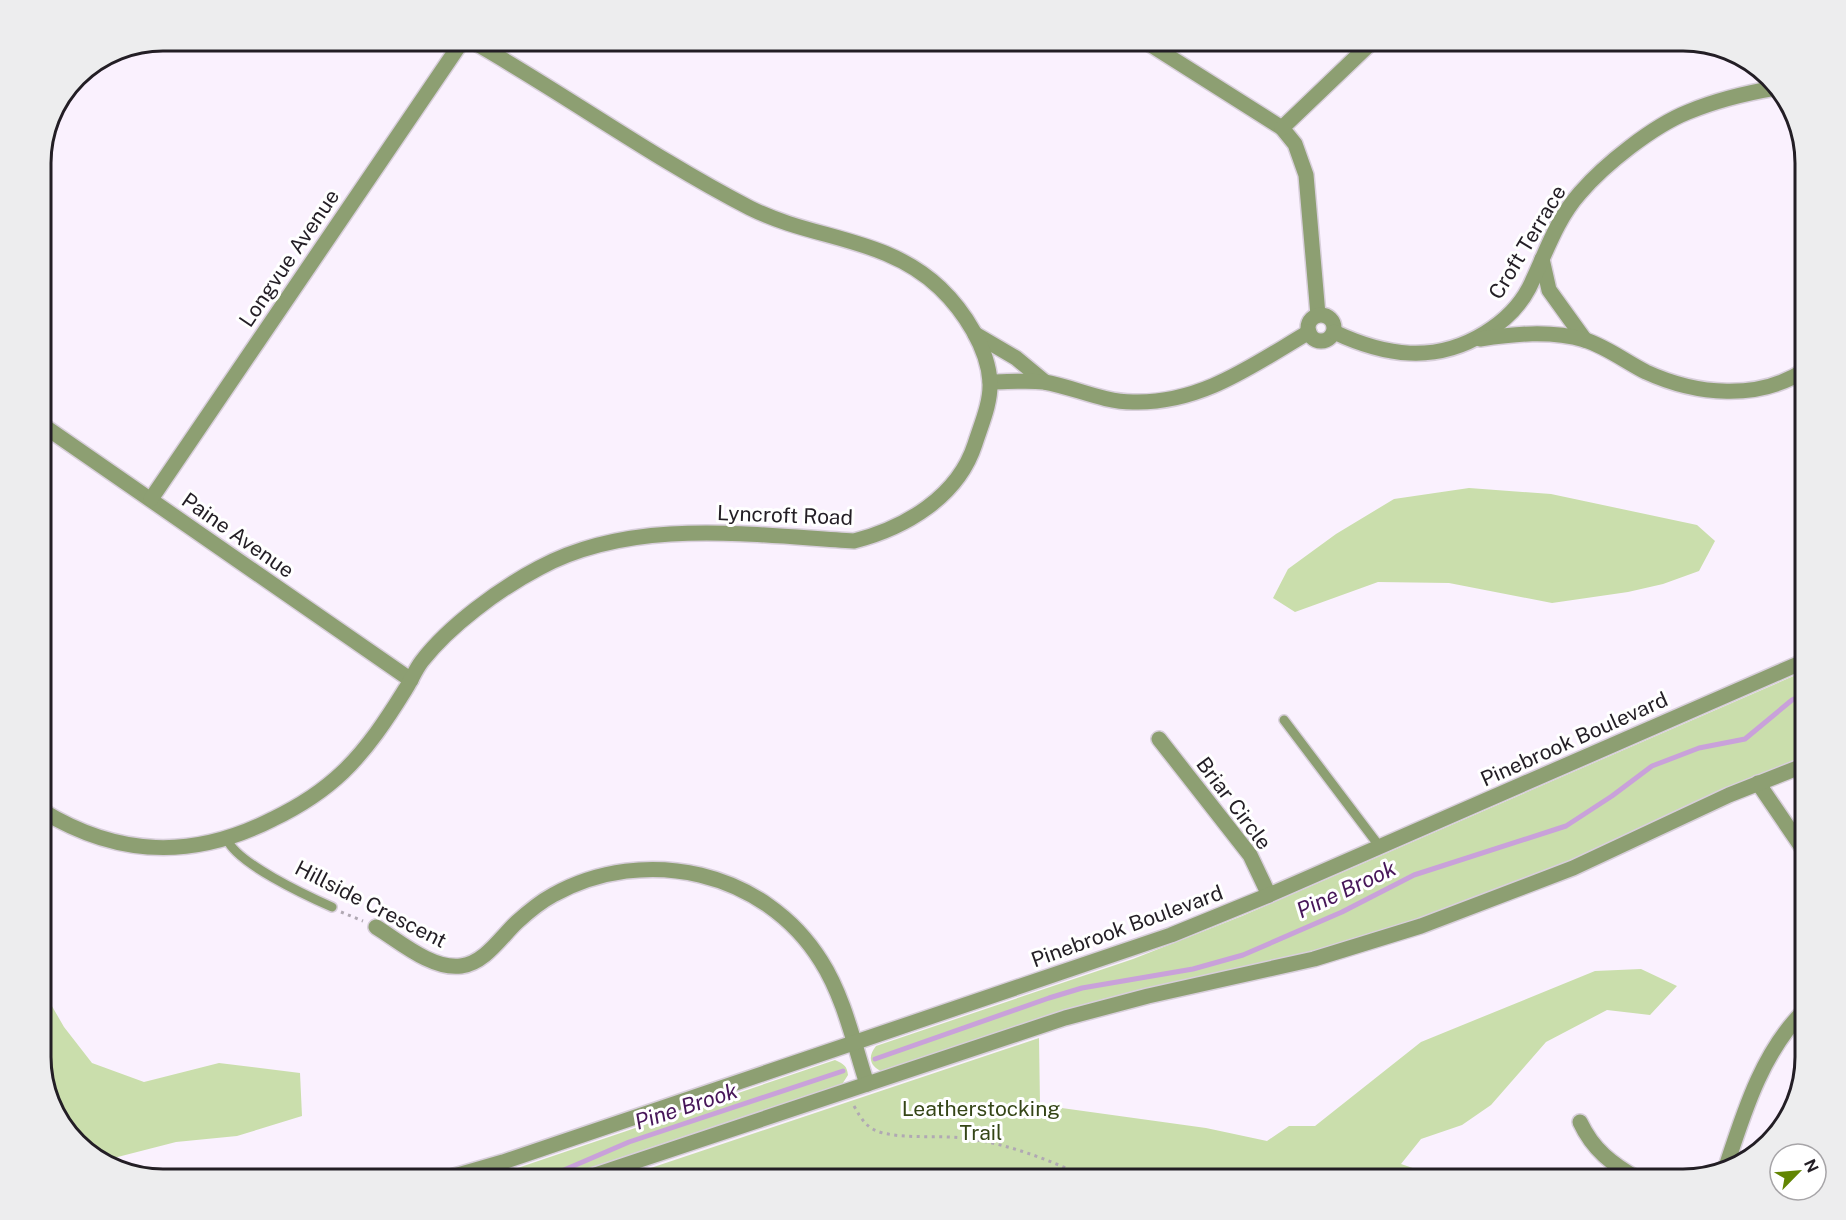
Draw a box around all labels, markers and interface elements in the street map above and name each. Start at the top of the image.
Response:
street label: Croft Terrace [1483,180,1571,304]
street label: Longvue Avenue [234,184,344,332]
street label: Paine Avenue [177,487,299,583]
street label: Lyncroft Road [717,500,853,530]
street label: Pinebrook Boulevard [1477,686,1671,792]
street label: Briar Circle [1191,752,1277,854]
street label: Hillside Crescent [291,855,451,953]
water label: Pine Brook [1292,855,1400,923]
street label: Pinebrook Boulevard [1028,880,1226,972]
water label: Pine Brook [631,1077,741,1135]
park label: Leatherstocking Trail [902,1096,1060,1145]
north arrow [1768,1142,1828,1202]
text: N [1800,1156,1822,1176]

